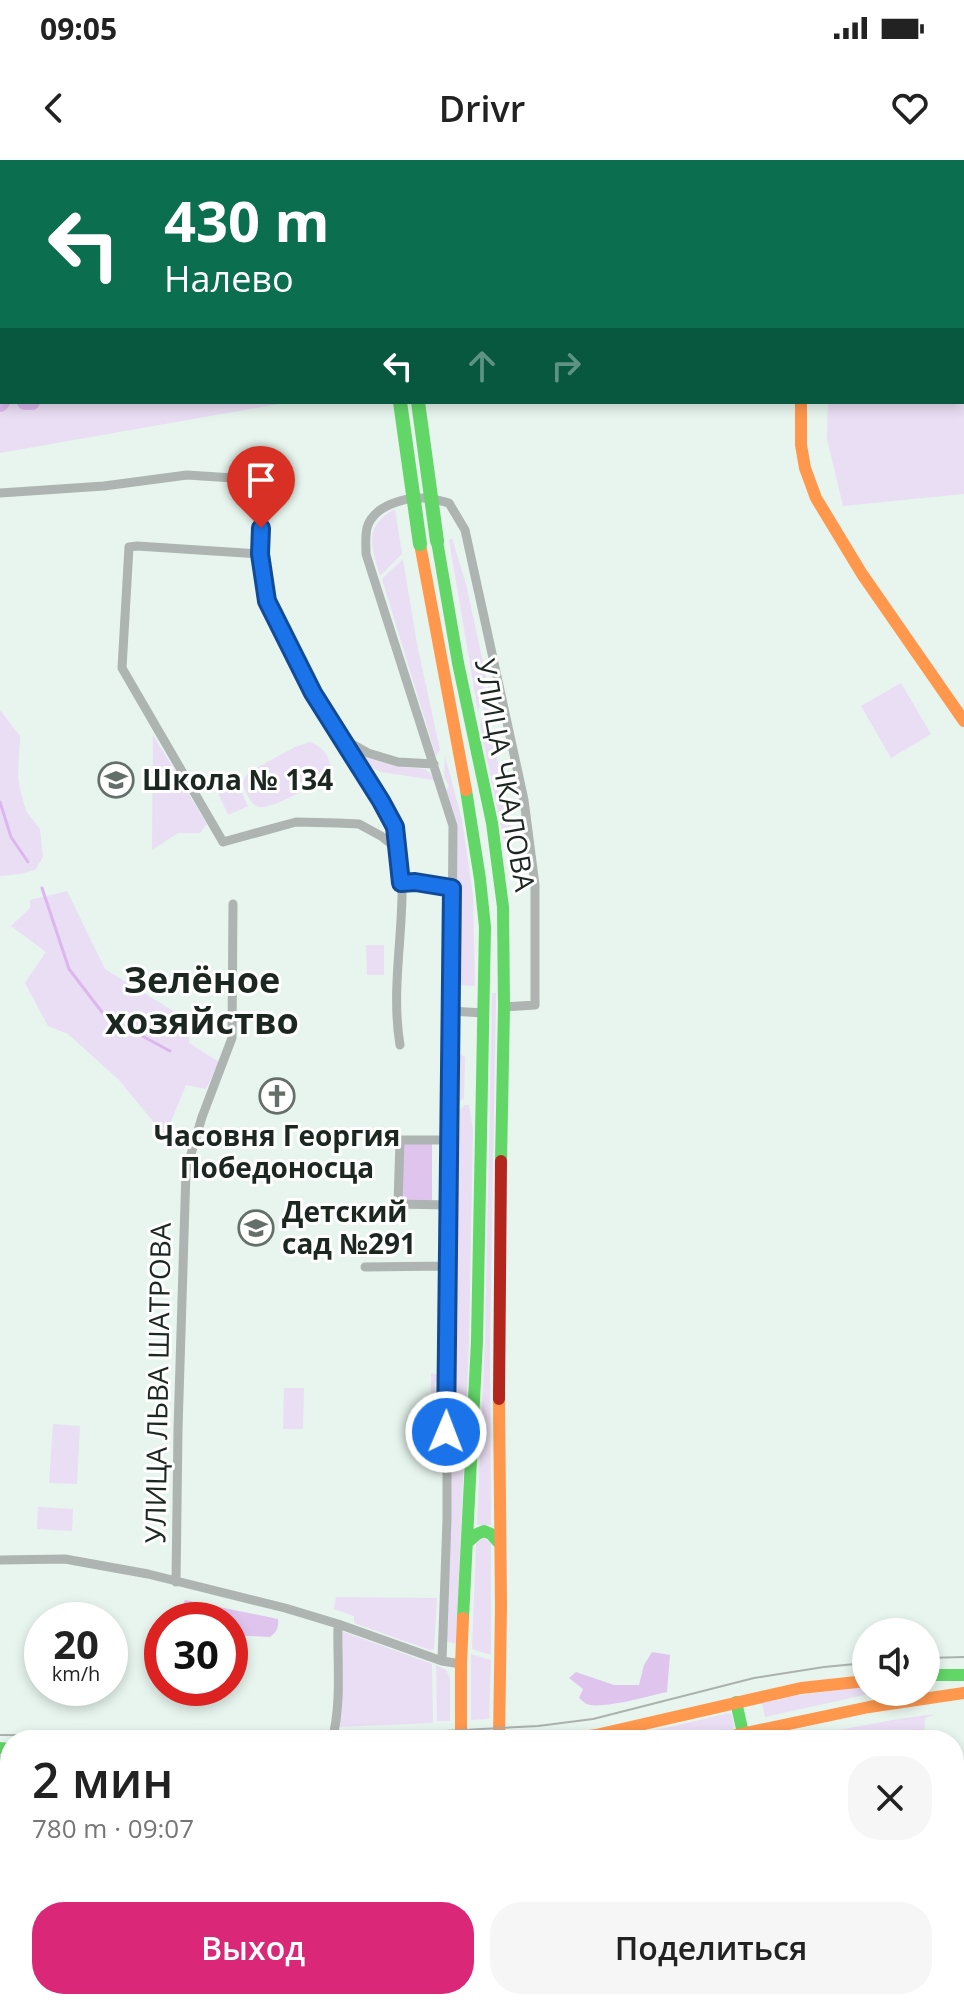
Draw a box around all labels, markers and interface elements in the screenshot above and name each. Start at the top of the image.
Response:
text: 09:05 [40,8,117,49]
text: Drivr [439,84,525,133]
icon: back [32,86,76,130]
icon: heart [888,86,932,130]
text: 430 m [164,182,330,258]
icon: left [32,192,136,296]
text: Налево [164,254,294,303]
icon: left [376,344,420,388]
icon: ahead [460,344,504,388]
icon: right [544,344,588,388]
pin [227,446,295,528]
icon: arrive [239,458,283,502]
street label: УЛИЦА ЧКАЛОВА [467,656,545,894]
place label: Школа № 134 [142,760,333,798]
school or university icon: Школа № 134 [97,761,135,799]
district label: Зелёное хозяйство [105,955,299,1045]
church icon: Часовня Георгия Победоносца [258,1077,296,1115]
place label: Часовня Георгия Победоносца [154,1116,400,1186]
place label: Детский сад №291 [282,1192,416,1262]
school or university icon: Детский сад №291 [237,1209,275,1247]
street label: УЛИЦА ЛЬВА ШАТРОВА [135,1222,179,1544]
position arrow [404,1390,488,1474]
speed limit sign: 30 [144,1602,248,1706]
text: 20 [53,1616,99,1671]
map controls [852,1618,940,1706]
button: sound [852,1618,940,1706]
text: km/h [52,1660,100,1687]
text: 2 мин [32,1747,173,1812]
button: close [848,1756,932,1840]
text: 780 m · 09:07 [32,1810,194,1846]
button: Выход [32,1902,474,1994]
button: Поделиться [490,1902,932,1994]

